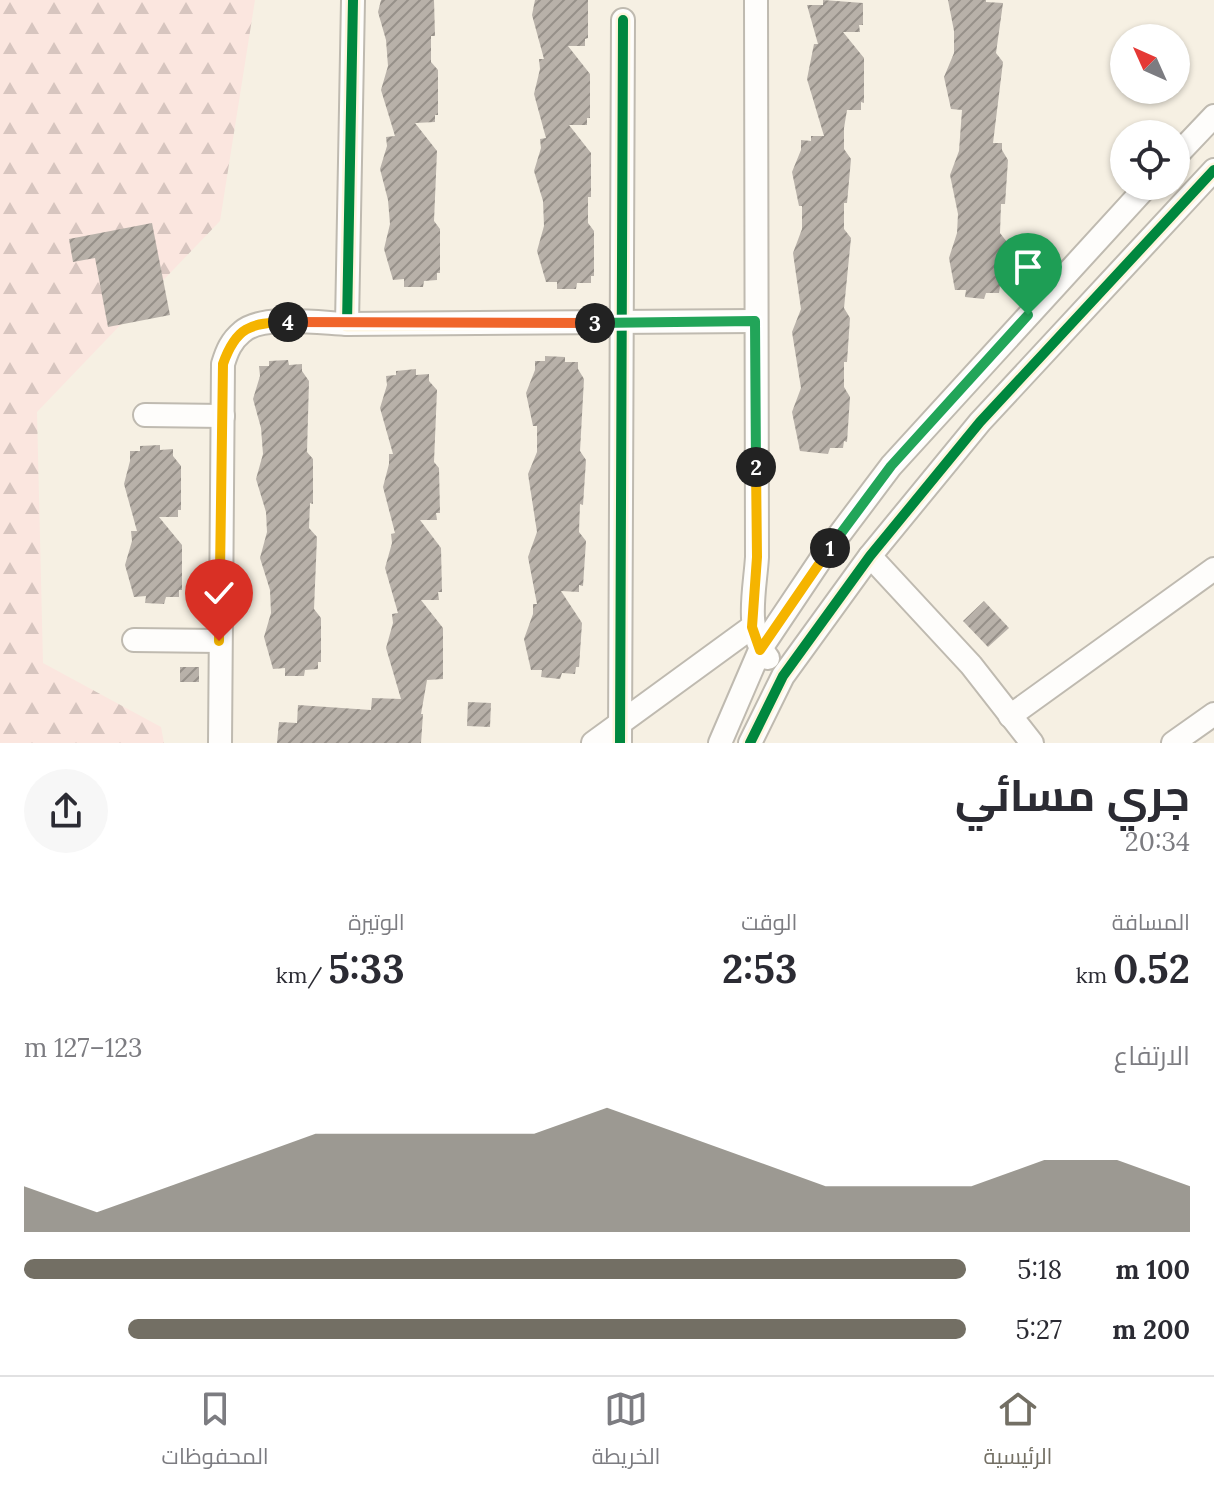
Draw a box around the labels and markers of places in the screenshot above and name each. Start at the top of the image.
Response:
pin [994,233,1062,315]
pin: 4 [268,302,308,342]
pin: 3 [575,303,615,343]
pin: 2 [736,447,776,487]
pin: 1 [810,528,850,568]
pin [185,559,253,641]

